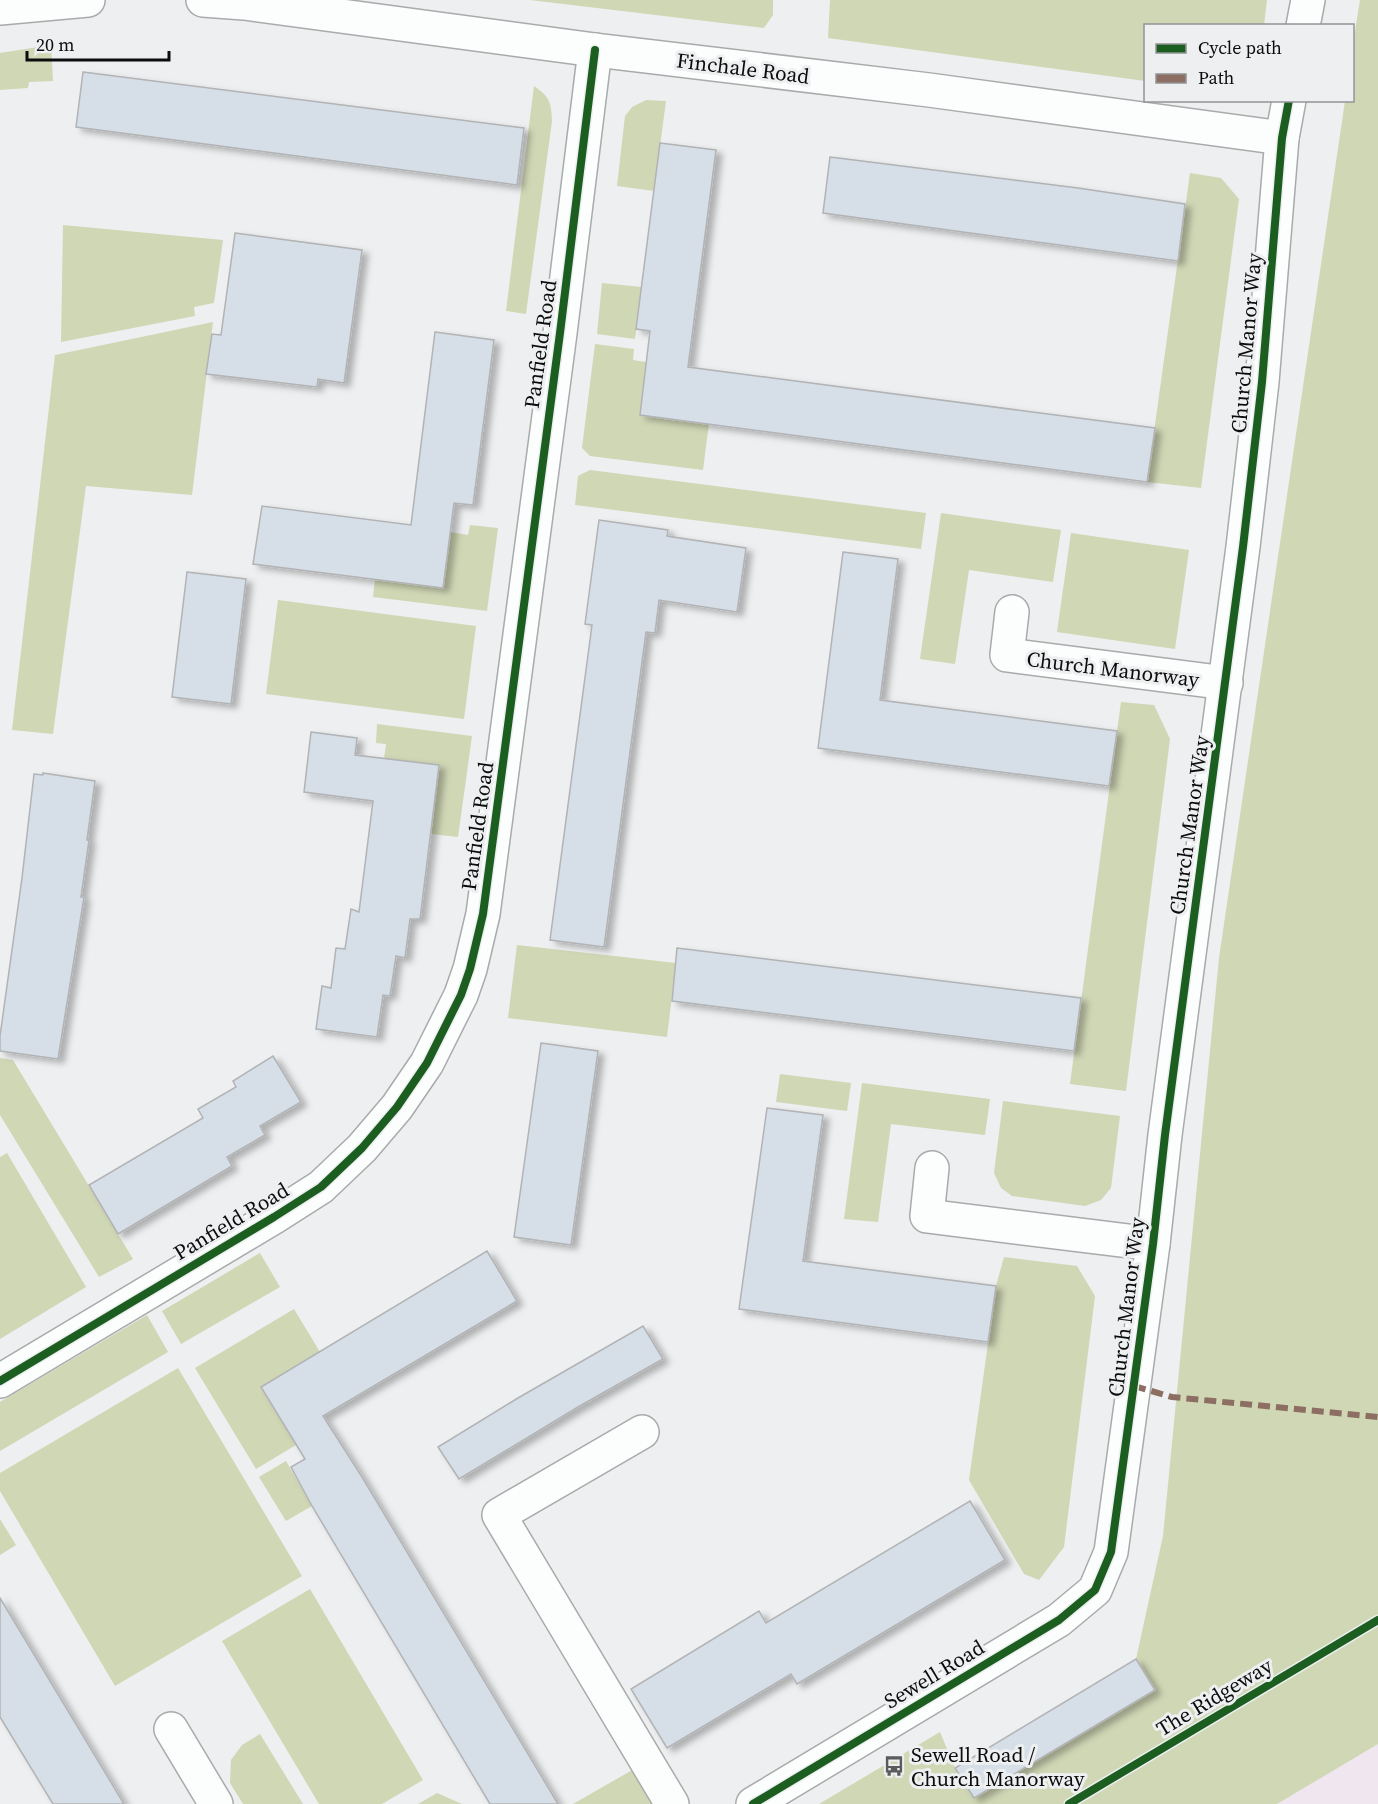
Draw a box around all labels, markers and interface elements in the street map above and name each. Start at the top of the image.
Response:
scale bar [27,24,170,62]
legend [1144,24,1354,102]
text: 20 m [36,32,74,57]
text: Cycle path [1198,35,1282,60]
street label: Finchale Road [675,45,811,91]
text: Path [1198,65,1235,90]
street label: Church Manor Way [1224,251,1268,434]
street label: Panfield Road [517,278,563,410]
street label: Church Manorway [1025,644,1201,694]
street label: Church Manor Way [1162,733,1216,916]
street label: Panfield Road [454,760,500,892]
street label: Panfield Road [168,1175,294,1267]
street label: Church Manor Way [1101,1215,1151,1398]
street label: Sewell Road [878,1633,990,1715]
street label: The Ridgeway [1151,1651,1278,1743]
place label: Sewell Road / Church Manorway [911,1740,1085,1793]
bus stop icon: Sewell Road / Church Manorway [882,1754,906,1778]

